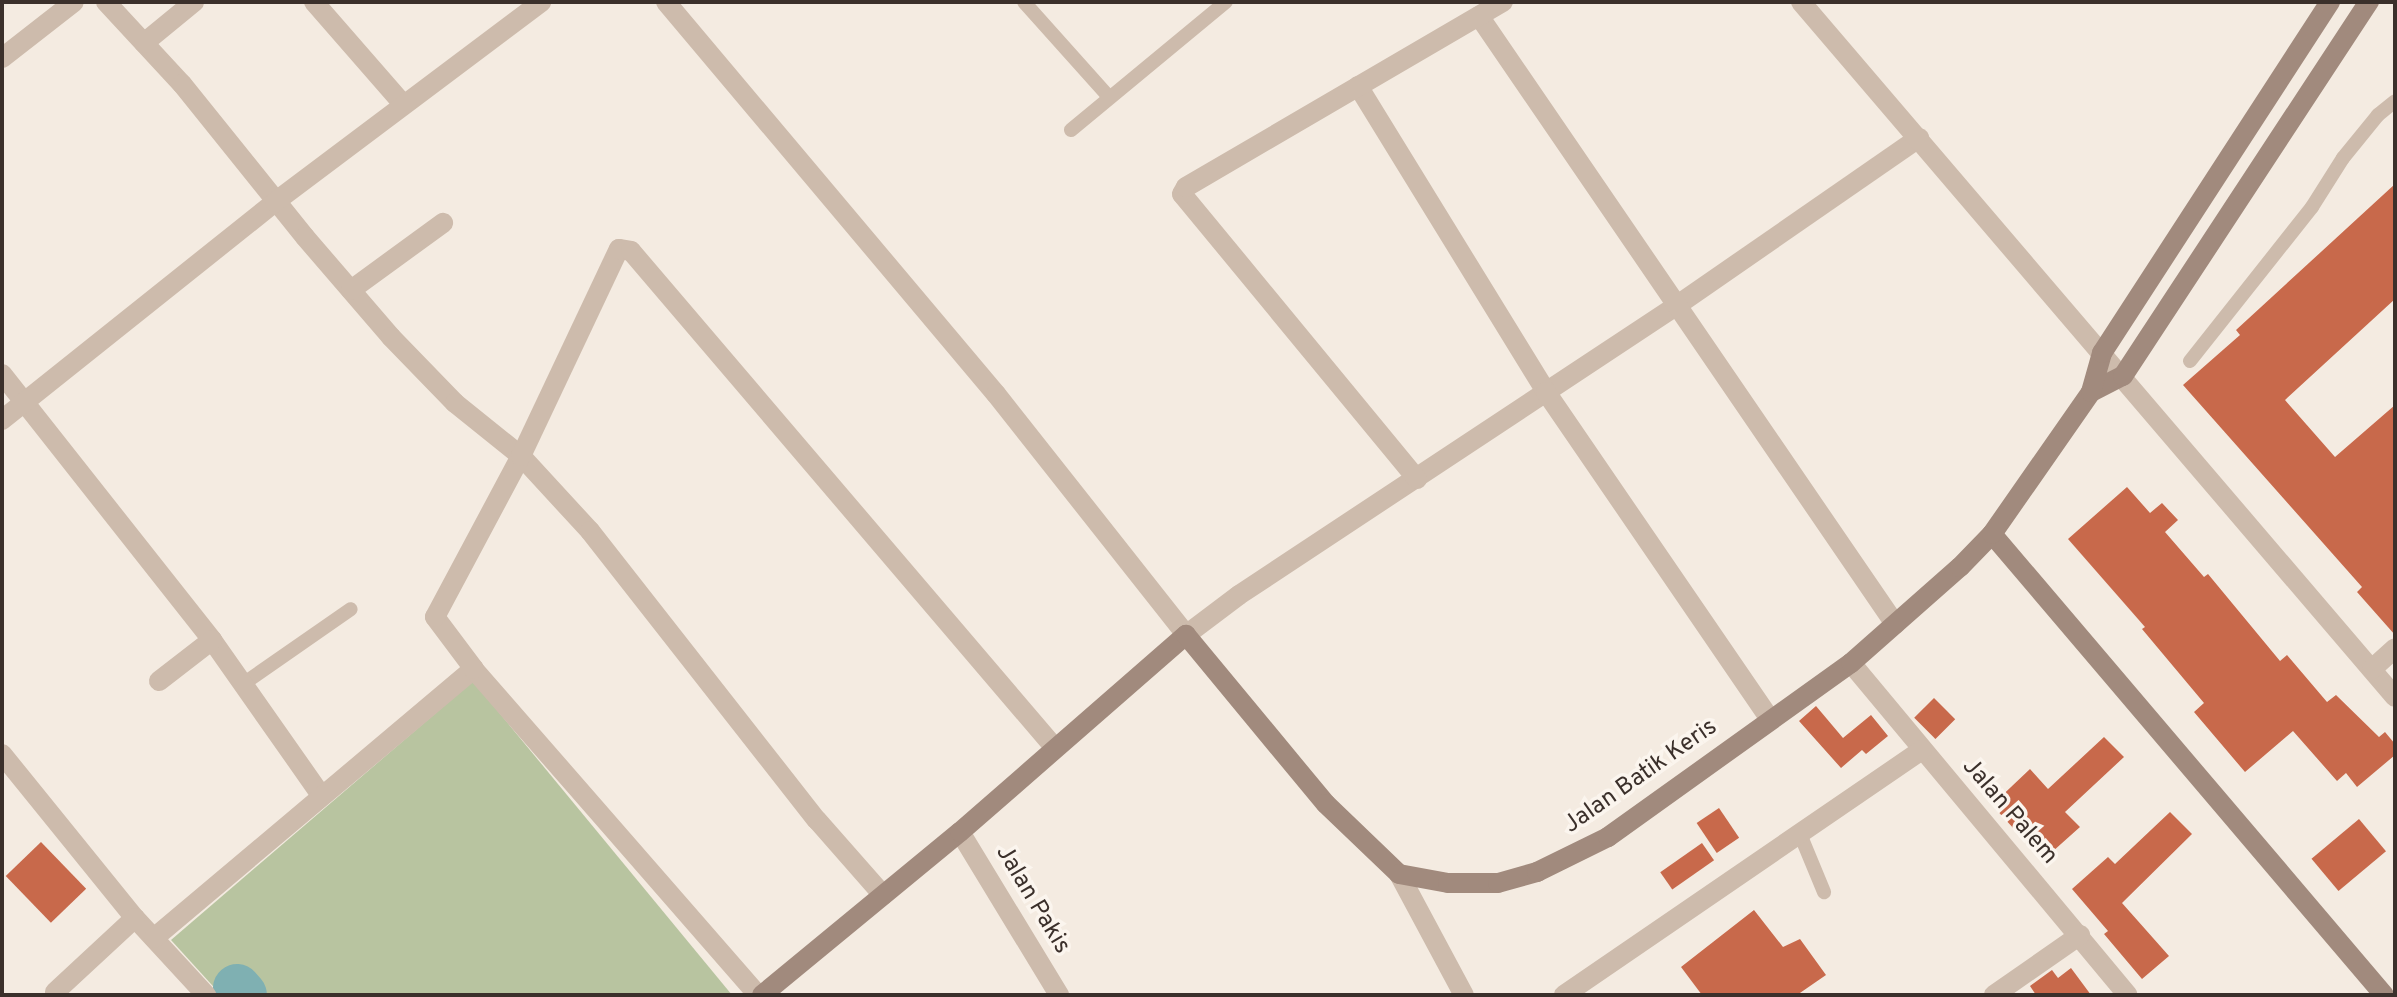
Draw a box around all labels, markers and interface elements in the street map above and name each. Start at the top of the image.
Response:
street label: Jalan Batik Keris [1559,713,1723,841]
street label: Jalan Palem [1955,753,2063,871]
street label: Jalan Pakis [988,841,1076,959]

